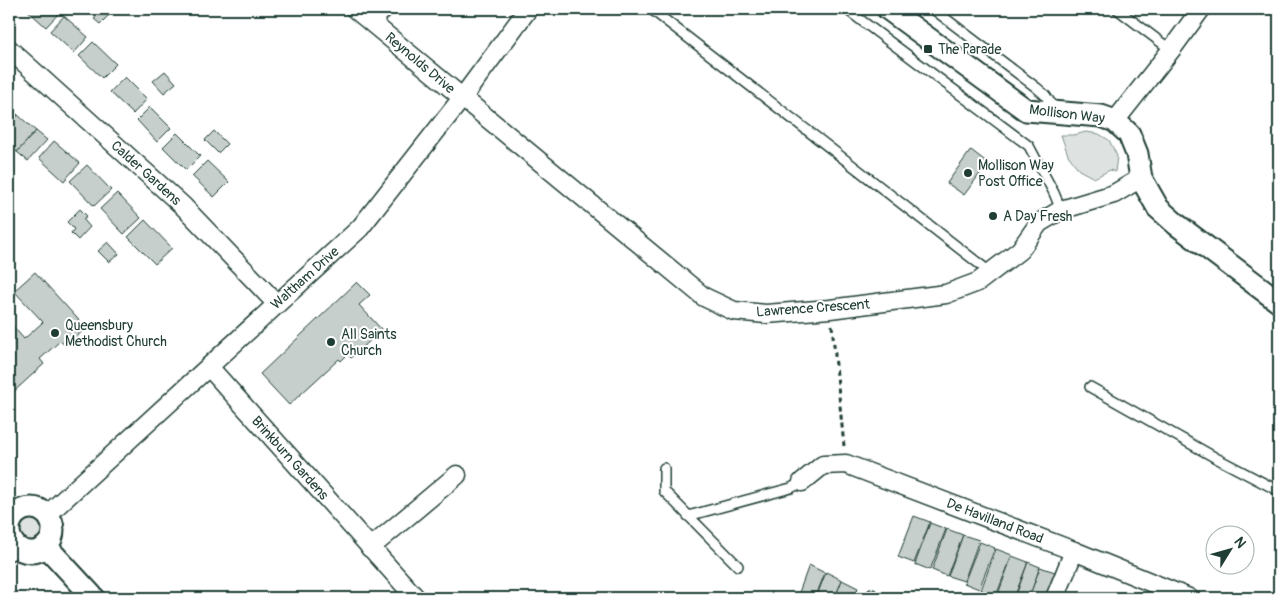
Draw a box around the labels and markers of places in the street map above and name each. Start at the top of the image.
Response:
place label: The Parade [938,41,1001,58]
marker: The Parade [922,43,934,55]
place label: Mollison Way Post Office [978,157,1054,190]
marker: Mollison Way Post Office [962,167,974,179]
place label: A Day Fresh [1003,208,1072,225]
marker: A Day Fresh [987,210,999,222]
place label: Queensbury Methodist Church [65,317,167,350]
place label: All Saints Church [341,326,397,359]
marker: Queensbury Methodist Church [49,327,61,339]
marker: All Saints Church [325,336,337,348]

